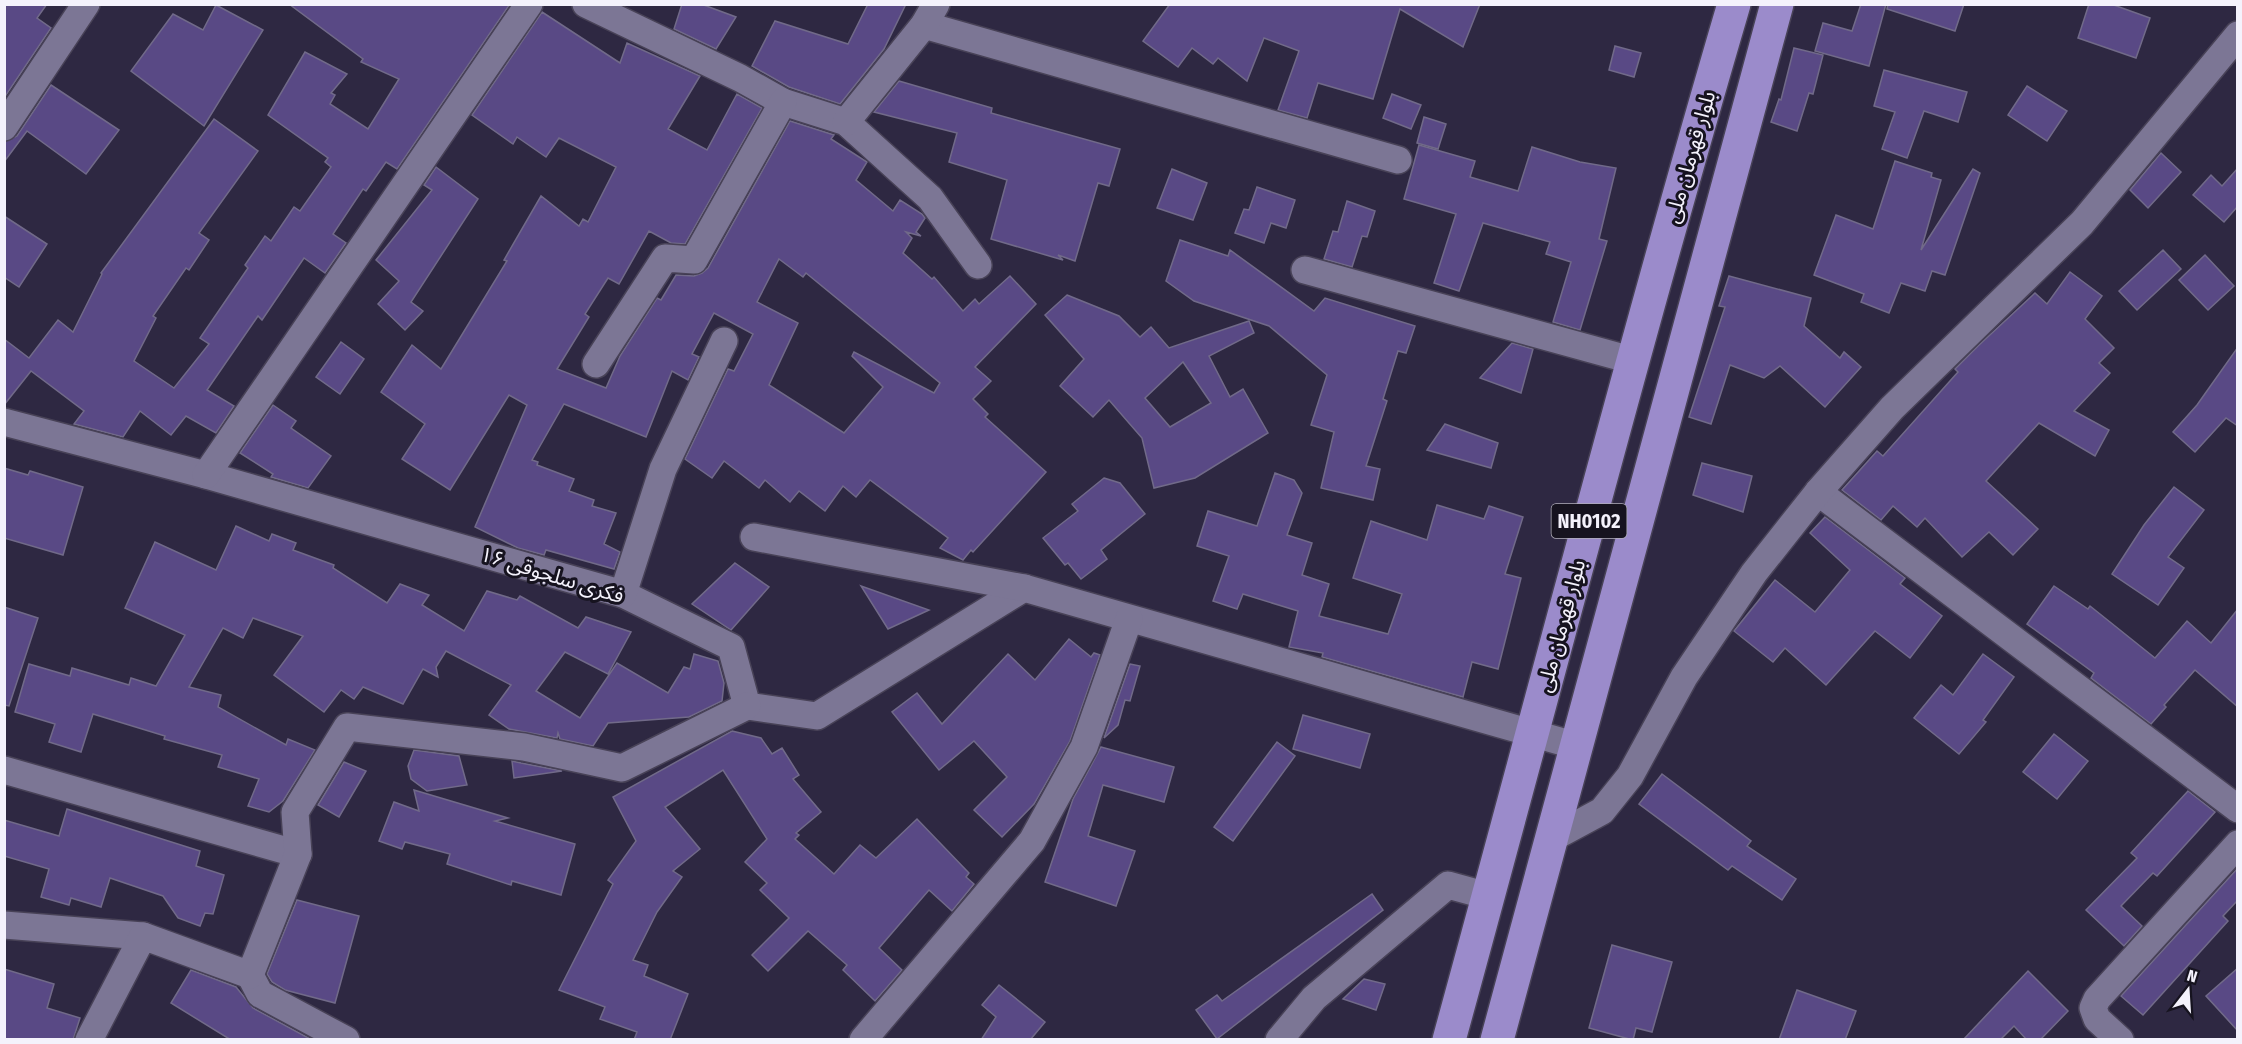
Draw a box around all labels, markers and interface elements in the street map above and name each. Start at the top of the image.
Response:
street label: بلوار قهرمان ملی [1659,88,1721,226]
road number: NH0102 [1552,504,1626,538]
street label: فکری سلجوقی ۱۶ [477,541,627,609]
street label: بلوار قهرمان ملی [1531,557,1591,695]
north arrow [2158,960,2218,1020]
text: N [2185,966,2200,987]

